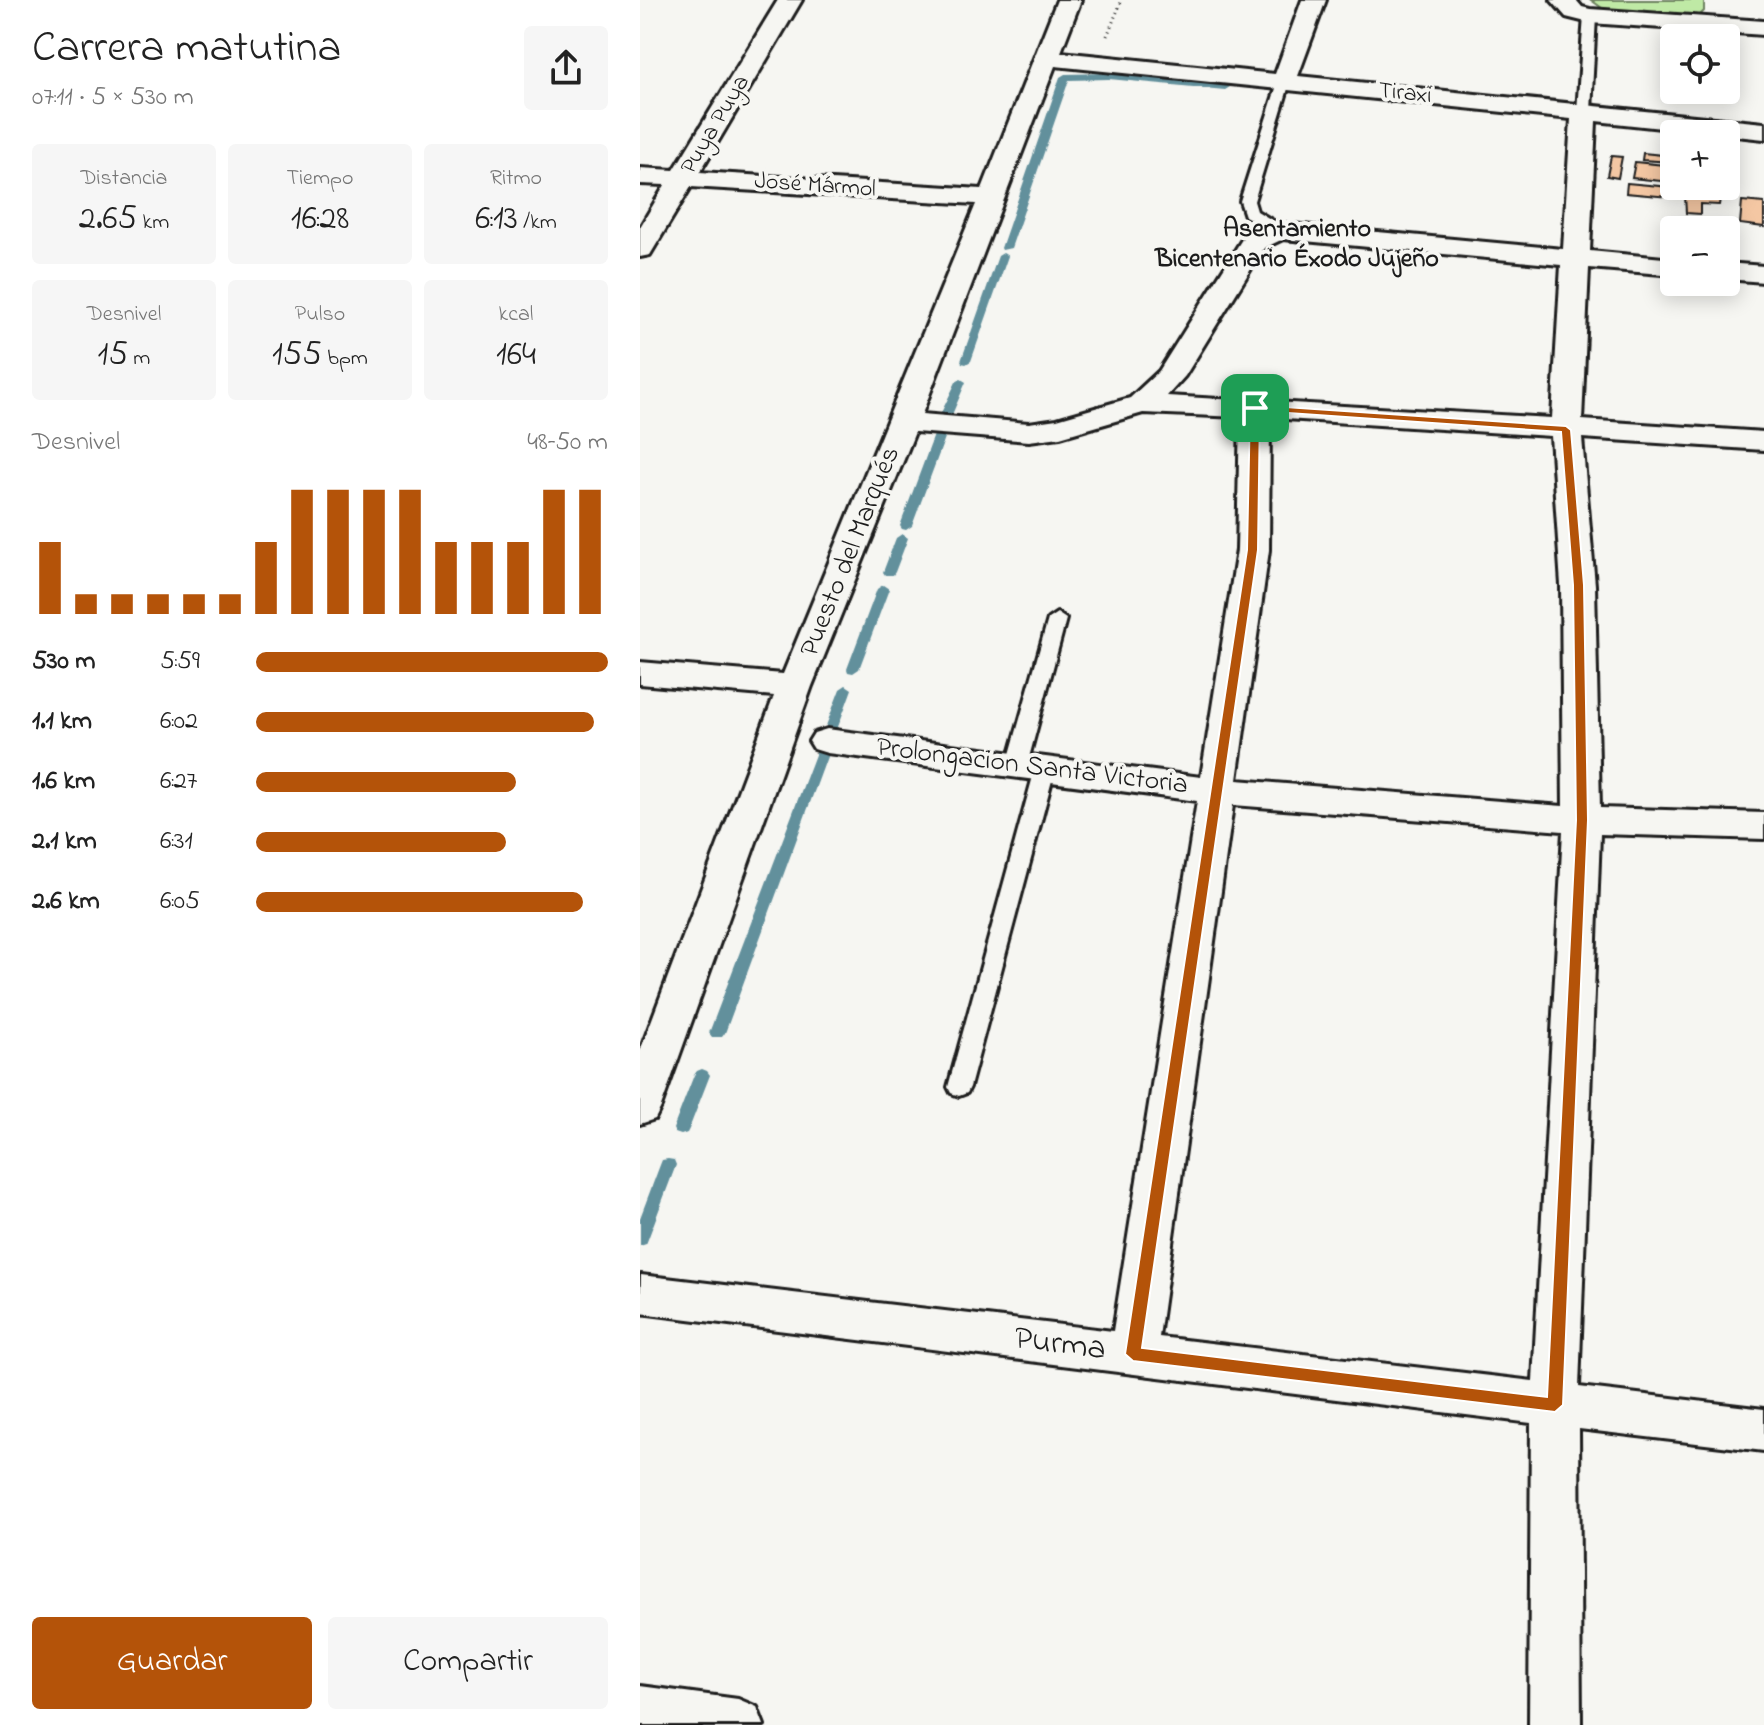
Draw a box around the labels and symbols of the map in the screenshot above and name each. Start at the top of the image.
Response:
street label: Puya Puya [672,68,760,182]
street label: Tiraxi [1377,74,1433,114]
street label: José Mármol [753,164,877,208]
district label: Asentamiento Bicentenario Éxodo Jujeño [1154,211,1439,279]
pin [1221,374,1289,442]
street label: Puesto del Marqués [790,441,912,663]
street label: Prolongacion Santa Victoria [874,728,1190,806]
street label: Purma [1011,1315,1109,1375]

